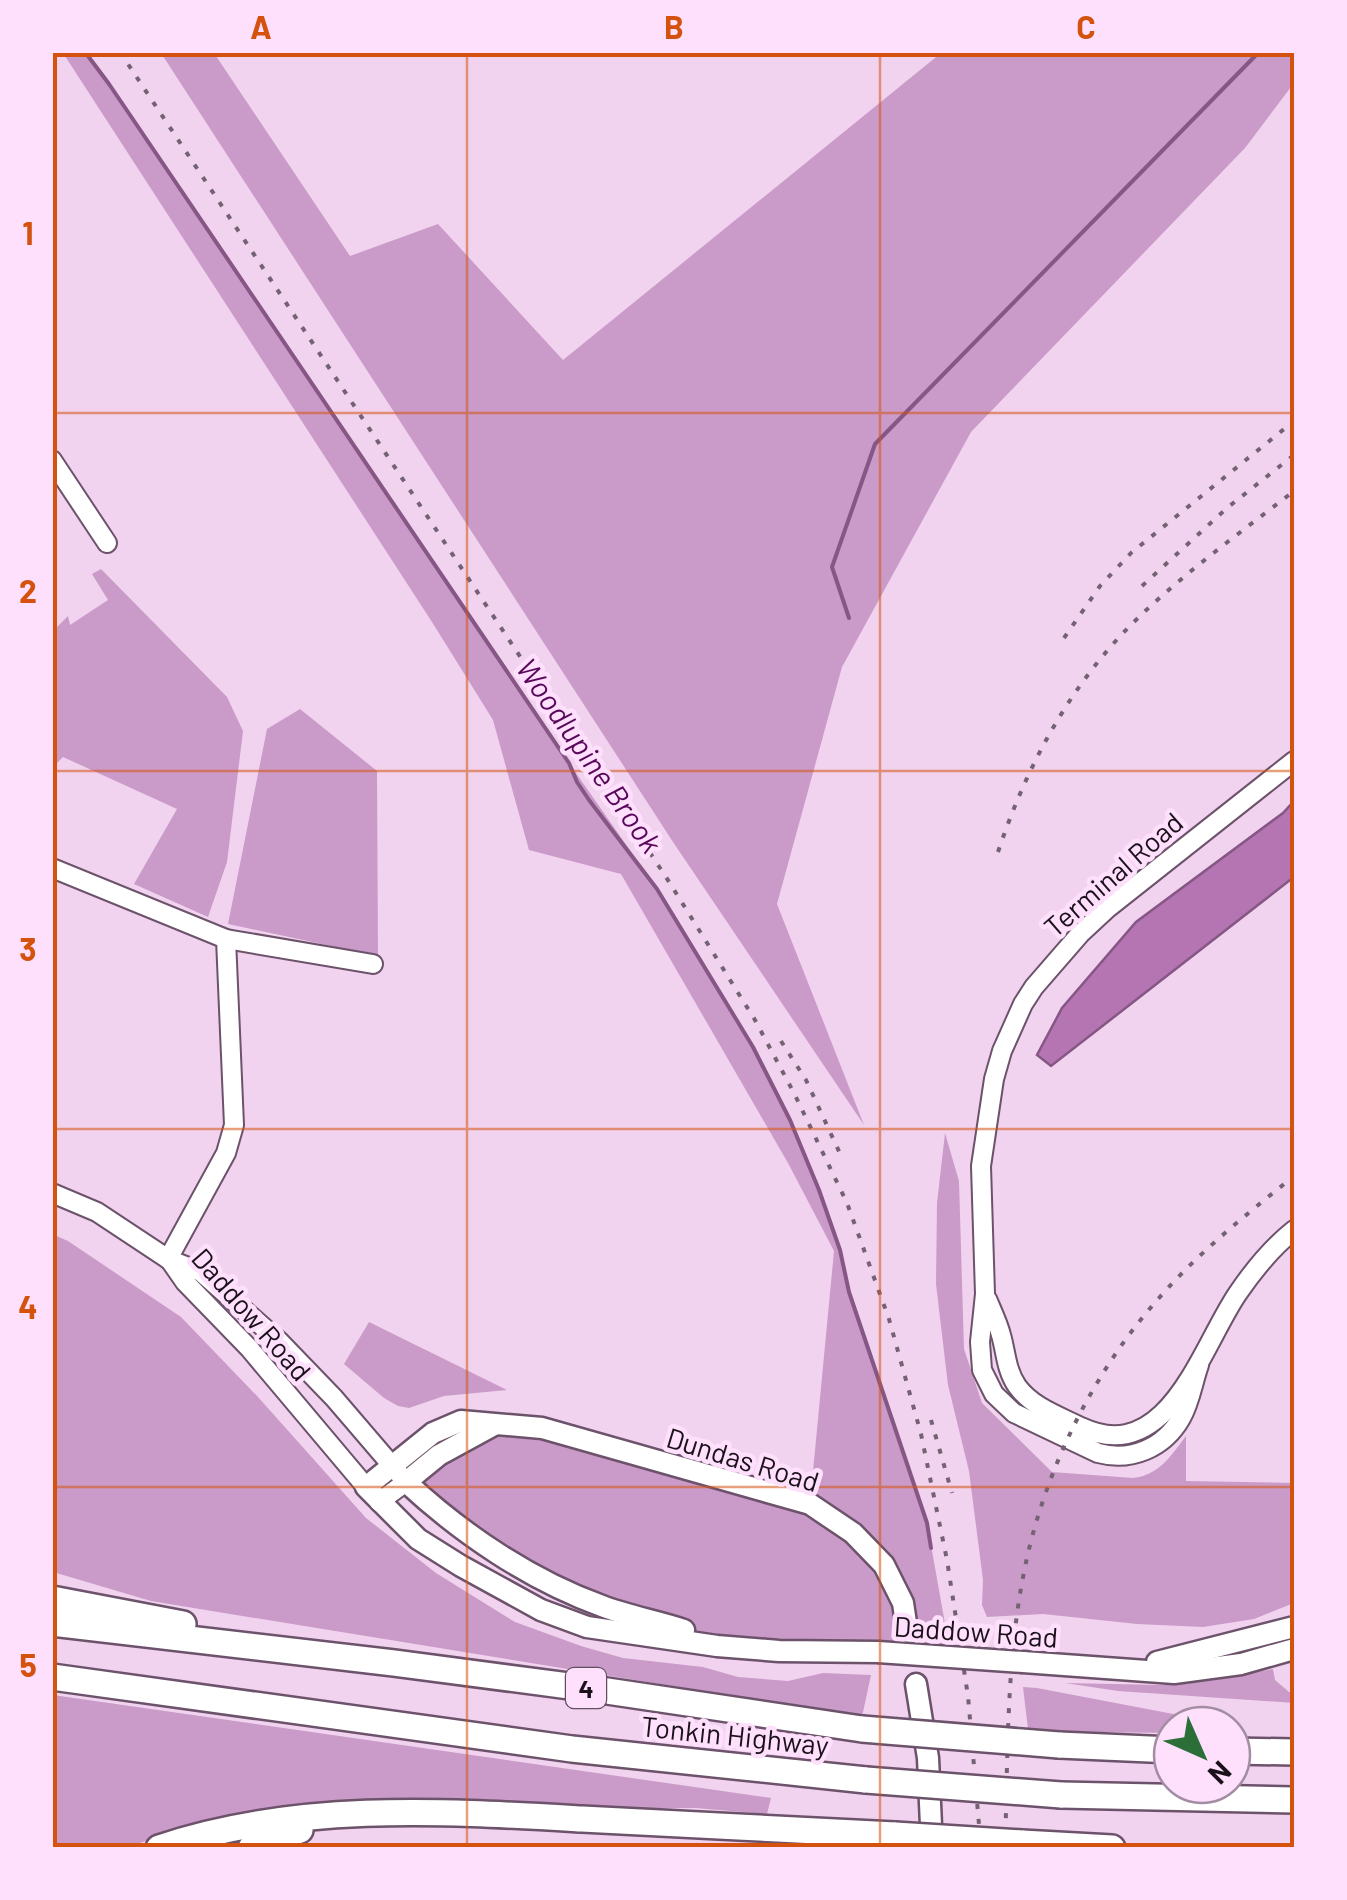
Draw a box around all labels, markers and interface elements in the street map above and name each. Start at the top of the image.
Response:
text: A [250,7,272,45]
text: B [664,7,684,45]
text: C [1076,7,1096,45]
text: 1 [22,213,34,251]
text: 2 [19,571,37,609]
water label: Woodlupine Brook [509,651,671,860]
street label: Terminal Road [1037,805,1189,943]
text: 3 [19,929,37,967]
street label: Daddow Road [185,1241,319,1387]
text: 4 [18,1287,38,1325]
street label: Dundas Road [663,1420,823,1498]
street label: Daddow Road [893,1608,1059,1654]
text: 5 [19,1645,37,1683]
road number: 4 [566,1668,606,1708]
north arrow [1152,1705,1252,1805]
street label: Tonkin Highway [640,1708,831,1762]
text: N [1202,1755,1239,1792]

